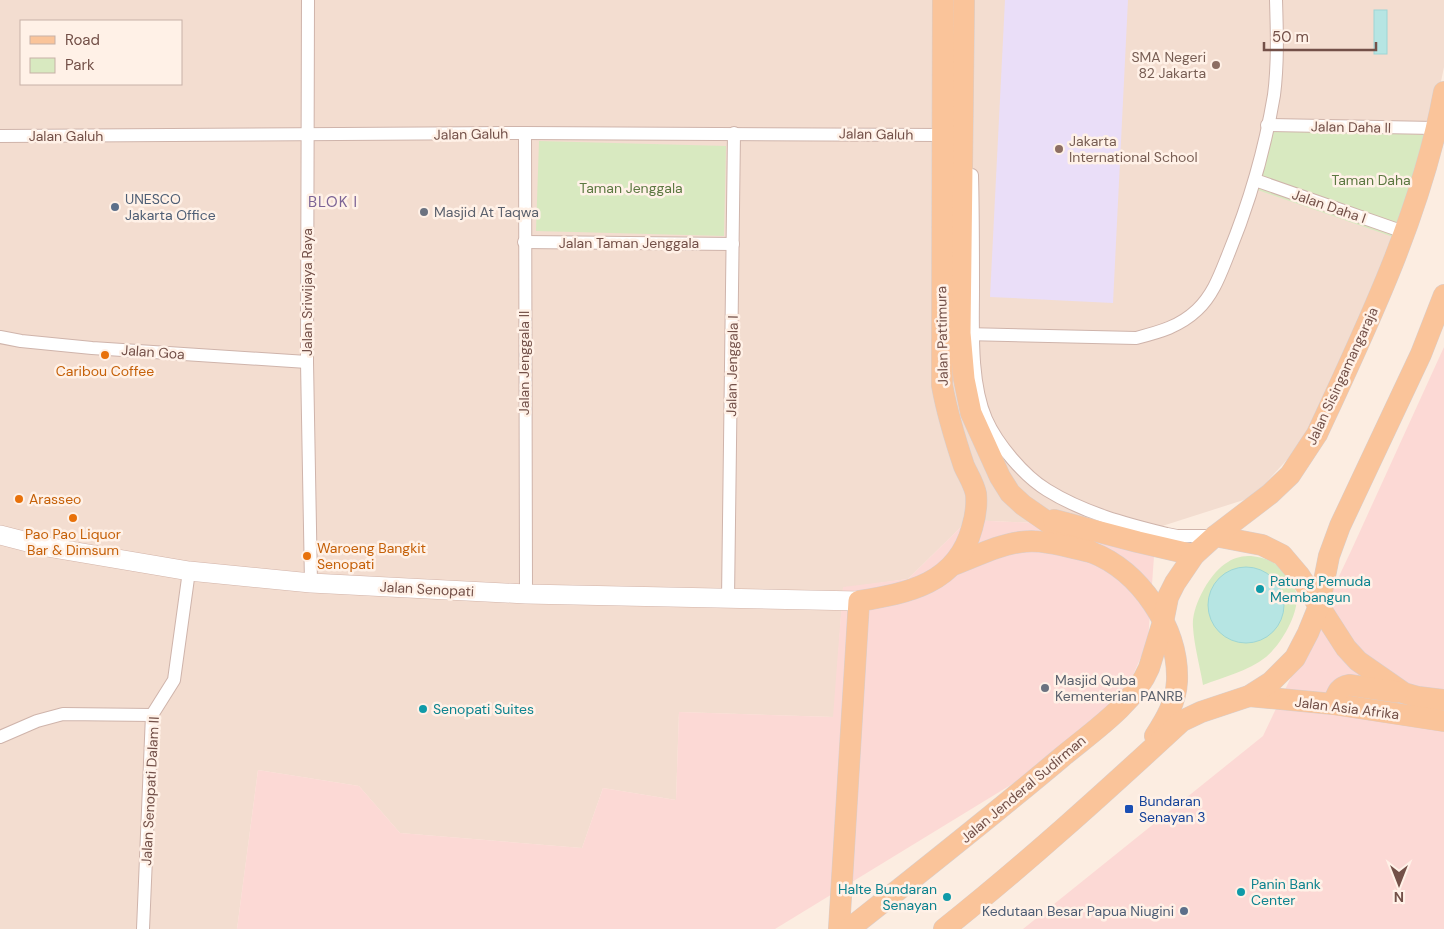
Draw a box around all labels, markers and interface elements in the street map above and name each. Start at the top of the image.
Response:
legend [20,20,182,85]
scale bar [1264,20,1376,52]
text: 50 m [1272,27,1309,47]
text: Road [65,30,100,50]
place label: SMA Negeri 82 Jakarta [1131,48,1206,82]
text: Park [65,55,95,75]
marker: SMA Negeri 82 Jakarta [1210,59,1222,71]
street label: Jalan Daha II [1311,117,1391,137]
street label: Jalan Galuh [434,124,508,144]
street label: Jalan Galuh [839,124,913,144]
street label: Jalan Galuh [29,127,103,145]
place label: Jakarta International School [1069,132,1198,166]
marker: Jakarta International School [1053,143,1065,155]
park label: Taman Daha [1331,171,1411,189]
park label: Taman Jenggala [579,179,683,197]
street label: Jalan Daha I [1290,185,1368,227]
place label: UNESCO Jakarta Office [125,190,216,224]
district label: BLOK I [308,192,358,212]
marker: UNESCO Jakarta Office [109,201,121,213]
place label: Masjid At Taqwa [434,203,539,221]
marker: Masjid At Taqwa [418,206,430,218]
street label: Jalan Sriwijaya Raya [298,228,316,356]
street label: Jalan Taman Jenggala [559,234,699,252]
street label: Jalan Pattimura [932,286,952,386]
street label: Jalan Sisingamangaraja [1302,304,1382,448]
street label: Jalan Jenggala II [515,311,533,415]
street label: Jalan Jenggala I [722,315,742,417]
street label: Jalan Goa [121,341,185,363]
marker: Caribou Coffee [99,349,111,361]
place label: Caribou Coffee [56,362,154,380]
place label: Arasseo [29,490,81,508]
marker: Arasseo [13,493,25,505]
marker: Pao Pao Liquor Bar & Dimsum [67,512,79,524]
place label: Pao Pao Liquor Bar & Dimsum [25,525,121,559]
place label: Waroeng Bangkit Senopati [317,539,426,573]
marker: Waroeng Bangkit Senopati [301,550,313,562]
place label: Patung Pemuda Membangun [1270,572,1371,606]
street label: Jalan Senopati [379,578,475,600]
marker: Patung Pemuda Membangun [1254,583,1266,595]
place label: Masjid Quba Kementerian PANRB [1055,671,1183,705]
marker: Masjid Quba Kementerian PANRB [1039,682,1051,694]
street label: Jalan Asia Afrika [1294,693,1400,723]
place label: Senopati Suites [433,700,534,718]
marker: Senopati Suites [417,703,429,715]
street label: Jalan Senopati Dalam II [137,716,163,866]
street label: Jalan Jenderal Sudirman [957,731,1089,847]
place label: Bundaran Senayan 3 [1139,792,1206,826]
marker: Bundaran Senayan 3 [1123,803,1135,815]
north arrow [1374,859,1424,909]
place label: Panin Bank Center [1251,875,1321,909]
place label: Halte Bundaran Senayan [838,880,937,914]
marker: Panin Bank Center [1235,886,1247,898]
text: N [1394,888,1404,906]
marker: Halte Bundaran Senayan [941,891,953,903]
place label: Kedutaan Besar Papua Niugini [982,902,1174,920]
marker: Kedutaan Besar Papua Niugini [1178,905,1190,917]

